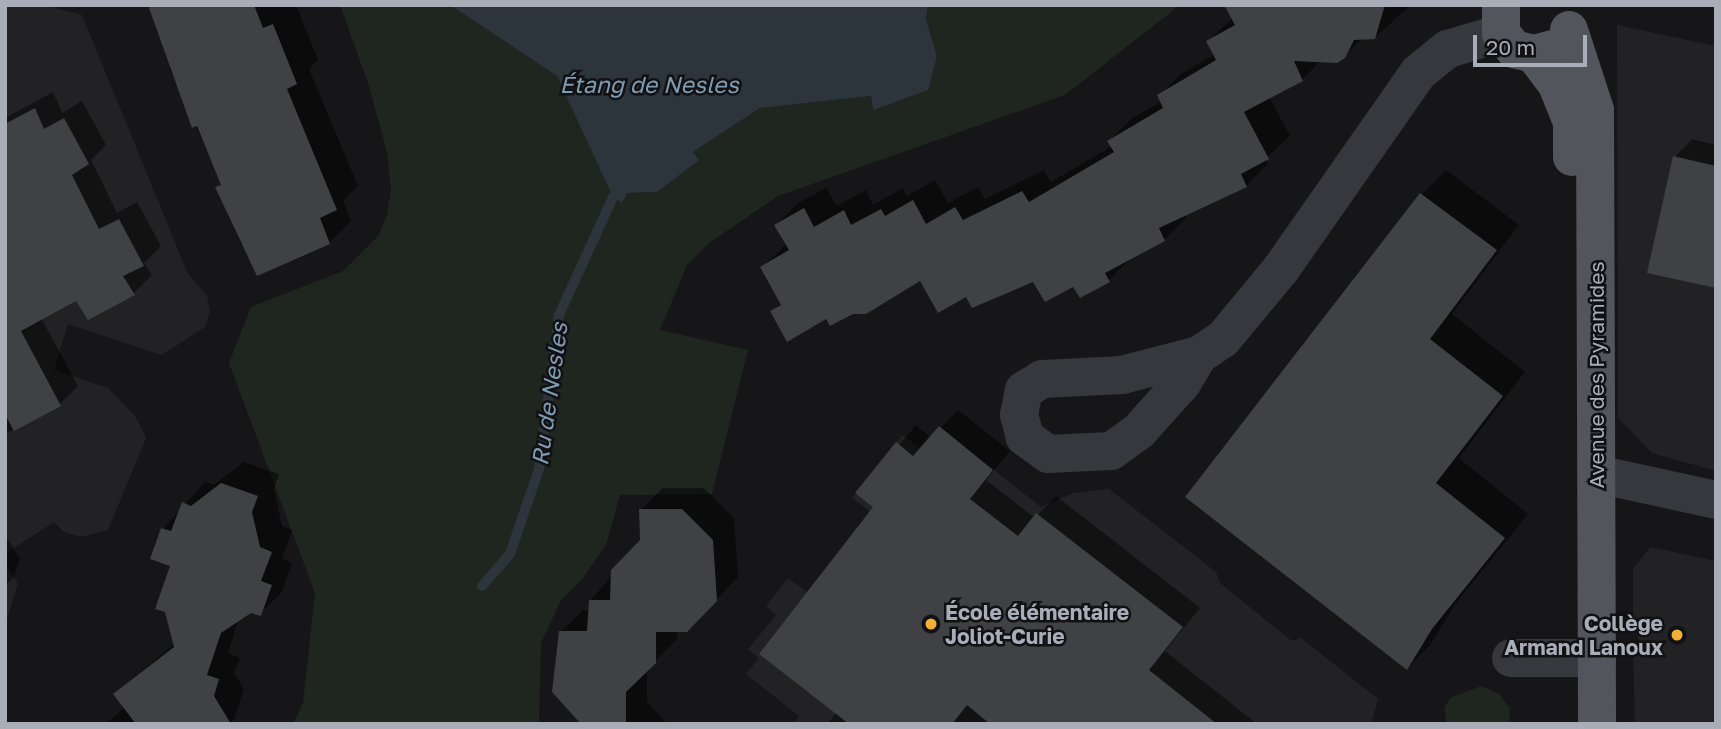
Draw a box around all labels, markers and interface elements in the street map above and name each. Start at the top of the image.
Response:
scale bar [1476,21,1590,65]
text: 20 m [1486,34,1535,60]
water label: Étang de Nesles [559,70,739,98]
street label: Avenue des Pyramides [1583,261,1609,489]
water label: Ru de Nesles [525,321,573,467]
place label: École élémentaire Joliot-Curie [945,599,1129,649]
place label: Collège Armand Lanoux [1504,610,1663,660]
marker: École élémentaire Joliot-Curie [923,616,939,632]
marker: Collège Armand Lanoux [1669,627,1685,643]

